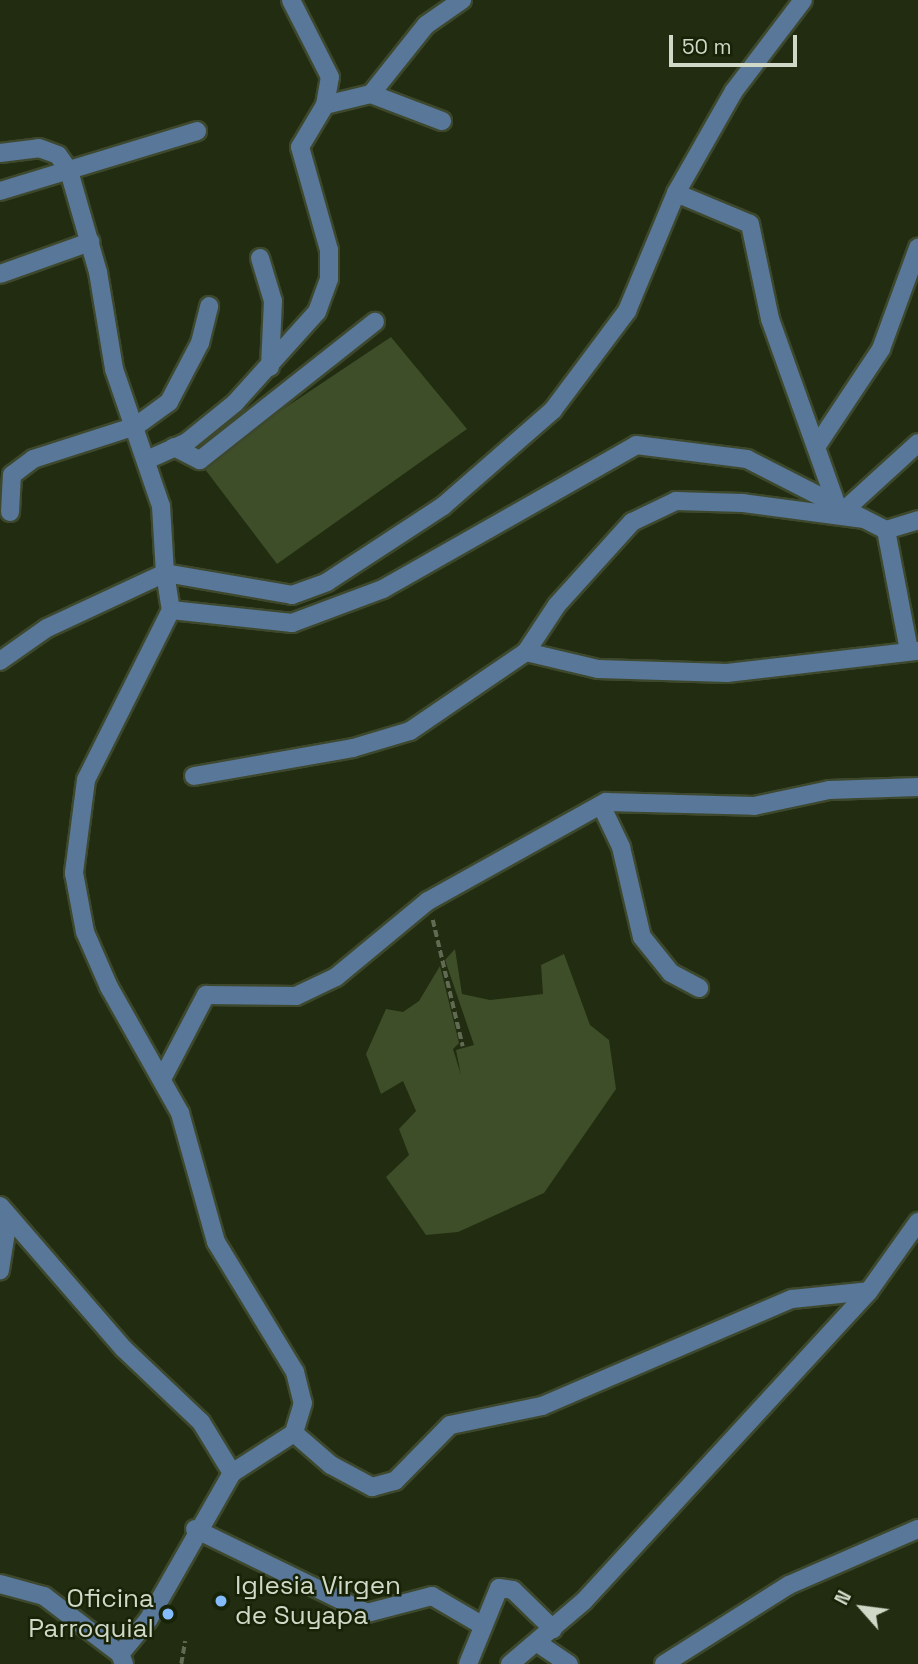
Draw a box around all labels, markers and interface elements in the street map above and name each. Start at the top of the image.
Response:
scale bar [673,21,801,65]
text: 50 m [682,33,732,60]
place label: Iglesia Virgen de Suyapa [235,1570,401,1632]
north arrow [827,1573,897,1643]
place label: Oficina Parroquial [28,1583,154,1644]
text: N [829,1586,857,1609]
marker: Iglesia Virgen de Suyapa [213,1593,229,1609]
marker: Oficina Parroquial [160,1606,176,1622]

